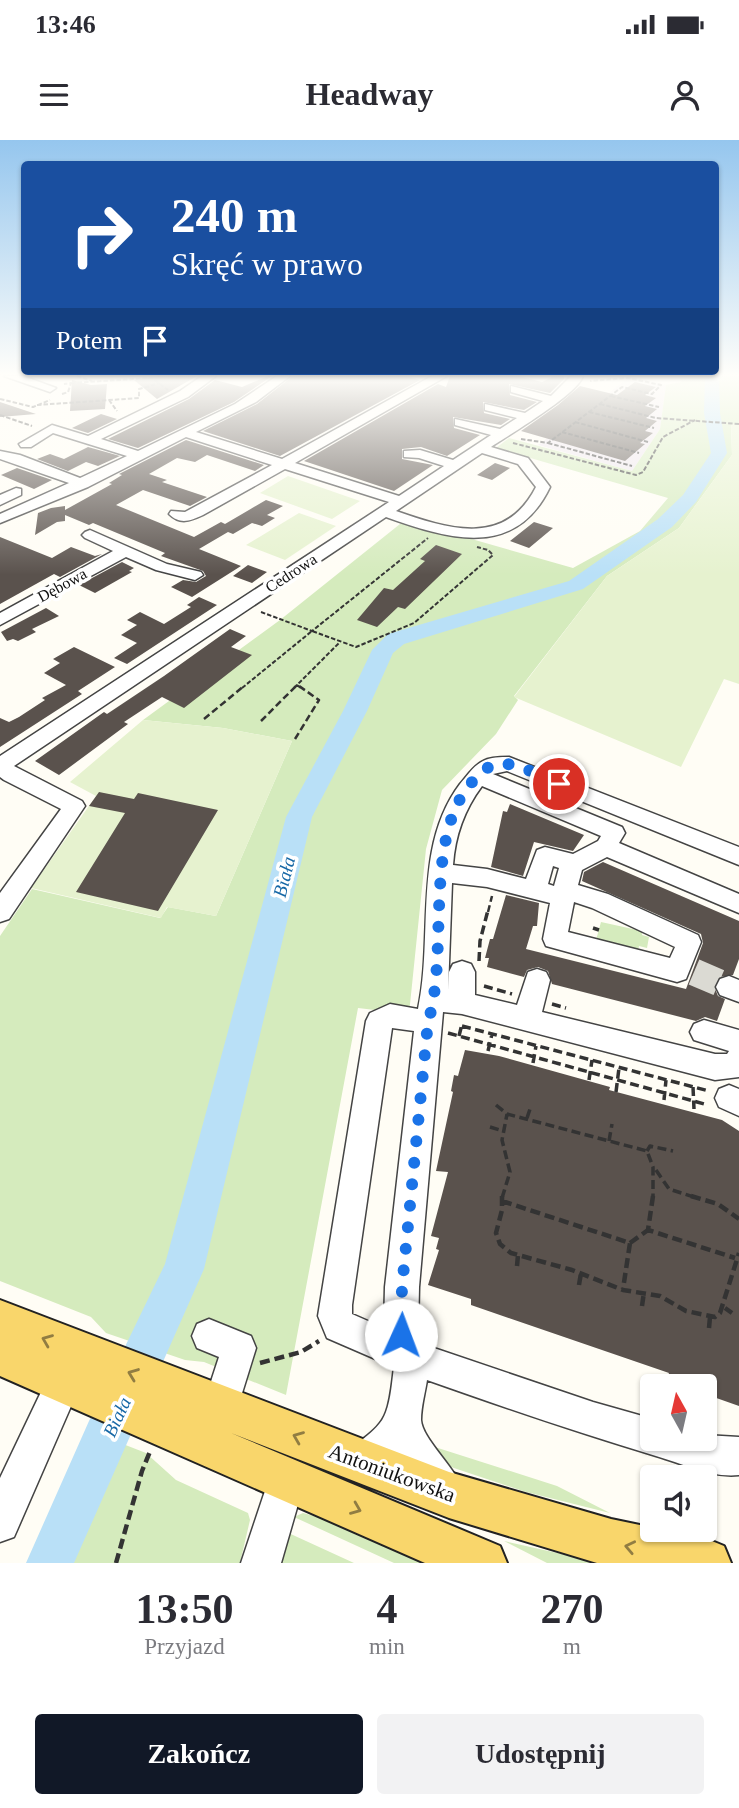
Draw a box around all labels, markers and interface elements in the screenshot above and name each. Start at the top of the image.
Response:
text: 13:46 [35,10,96,39]
icon: menu [35,76,73,114]
text: Headway [306,76,434,112]
icon: person [666,76,704,114]
text: 240 m [171,188,298,243]
icon: right [56,189,147,280]
text: Skręć w prawo [171,246,363,282]
icon: arrive [136,322,174,360]
text: Potem [56,326,122,355]
street label: Cedrowa [262,550,320,596]
street label: Dębowa [35,565,90,606]
pin [529,754,589,814]
icon: arrive [540,765,578,803]
water label: Biała [269,854,299,900]
position arrow [364,1298,438,1372]
one-way arrow [42,1335,54,1349]
one-way arrow [128,1369,140,1383]
north arrow [640,1374,718,1451]
map controls [640,1374,717,1542]
water label: Biała [99,1394,135,1440]
one-way arrow [293,1432,305,1446]
street label: Antoniukowska [325,1439,459,1507]
button: sound [640,1465,717,1542]
one-way arrow [349,1500,361,1514]
one-way arrow [624,1541,636,1555]
text: 13:50 [136,1586,234,1632]
text: 4 [376,1586,397,1632]
text: 270 [540,1586,603,1632]
text: Przyjazd [144,1634,225,1659]
text: min [369,1634,405,1659]
text: m [563,1634,581,1659]
button: Zakończ [35,1714,363,1794]
button: Udostępnij [377,1714,704,1794]

